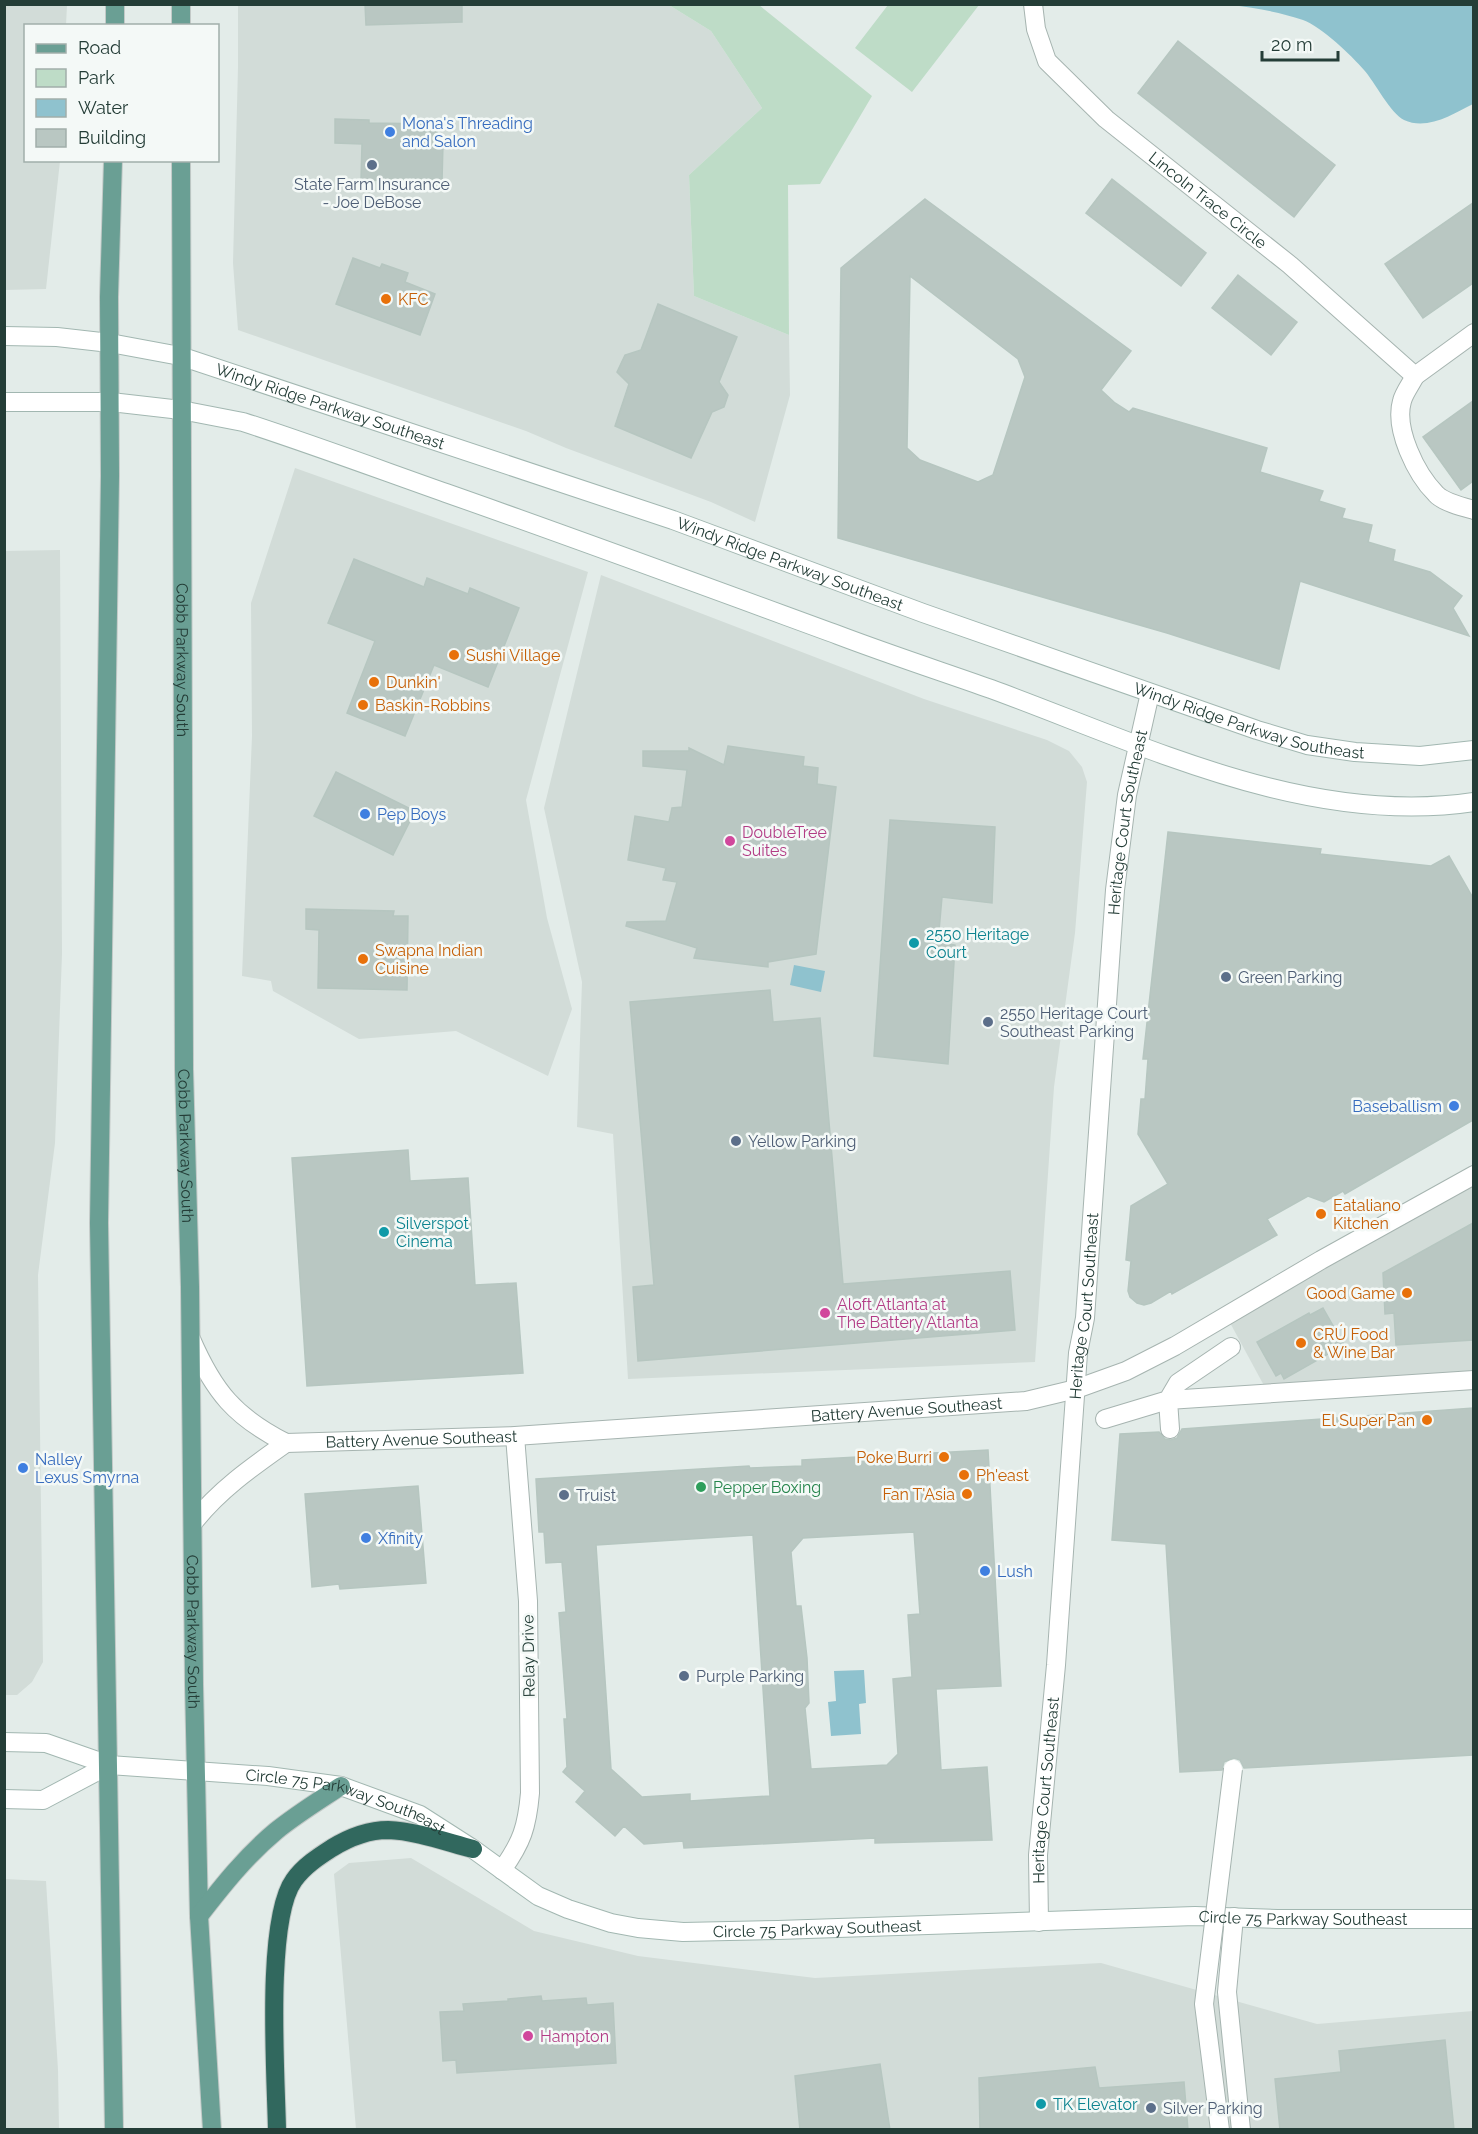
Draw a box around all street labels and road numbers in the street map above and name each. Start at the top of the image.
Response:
street label: Lincoln Trace Circle [1145,148,1270,253]
street label: Windy Ridge Parkway Southeast [213,360,448,454]
street label: Windy Ridge Parkway Southeast [674,513,906,615]
street label: Cobb Parkway South [172,583,192,737]
street label: Windy Ridge Parkway Southeast [1131,679,1366,763]
street label: Heritage Court Southeast [1104,727,1152,916]
street label: Cobb Parkway South [174,1069,197,1223]
street label: Heritage Court Southeast [1066,1212,1102,1400]
street label: Battery Avenue Southeast [810,1394,1003,1426]
street label: Battery Avenue Southeast [325,1427,518,1452]
street label: Cobb Parkway South [183,1555,204,1709]
street label: Relay Drive [518,1614,539,1698]
street label: Heritage Court Southeast [1029,1695,1063,1884]
street label: Circle 75 Parkway Southeast [245,1765,449,1839]
street label: Circle 75 Parkway Southeast [1198,1907,1408,1929]
street label: Circle 75 Parkway Southeast [713,1916,923,1941]

